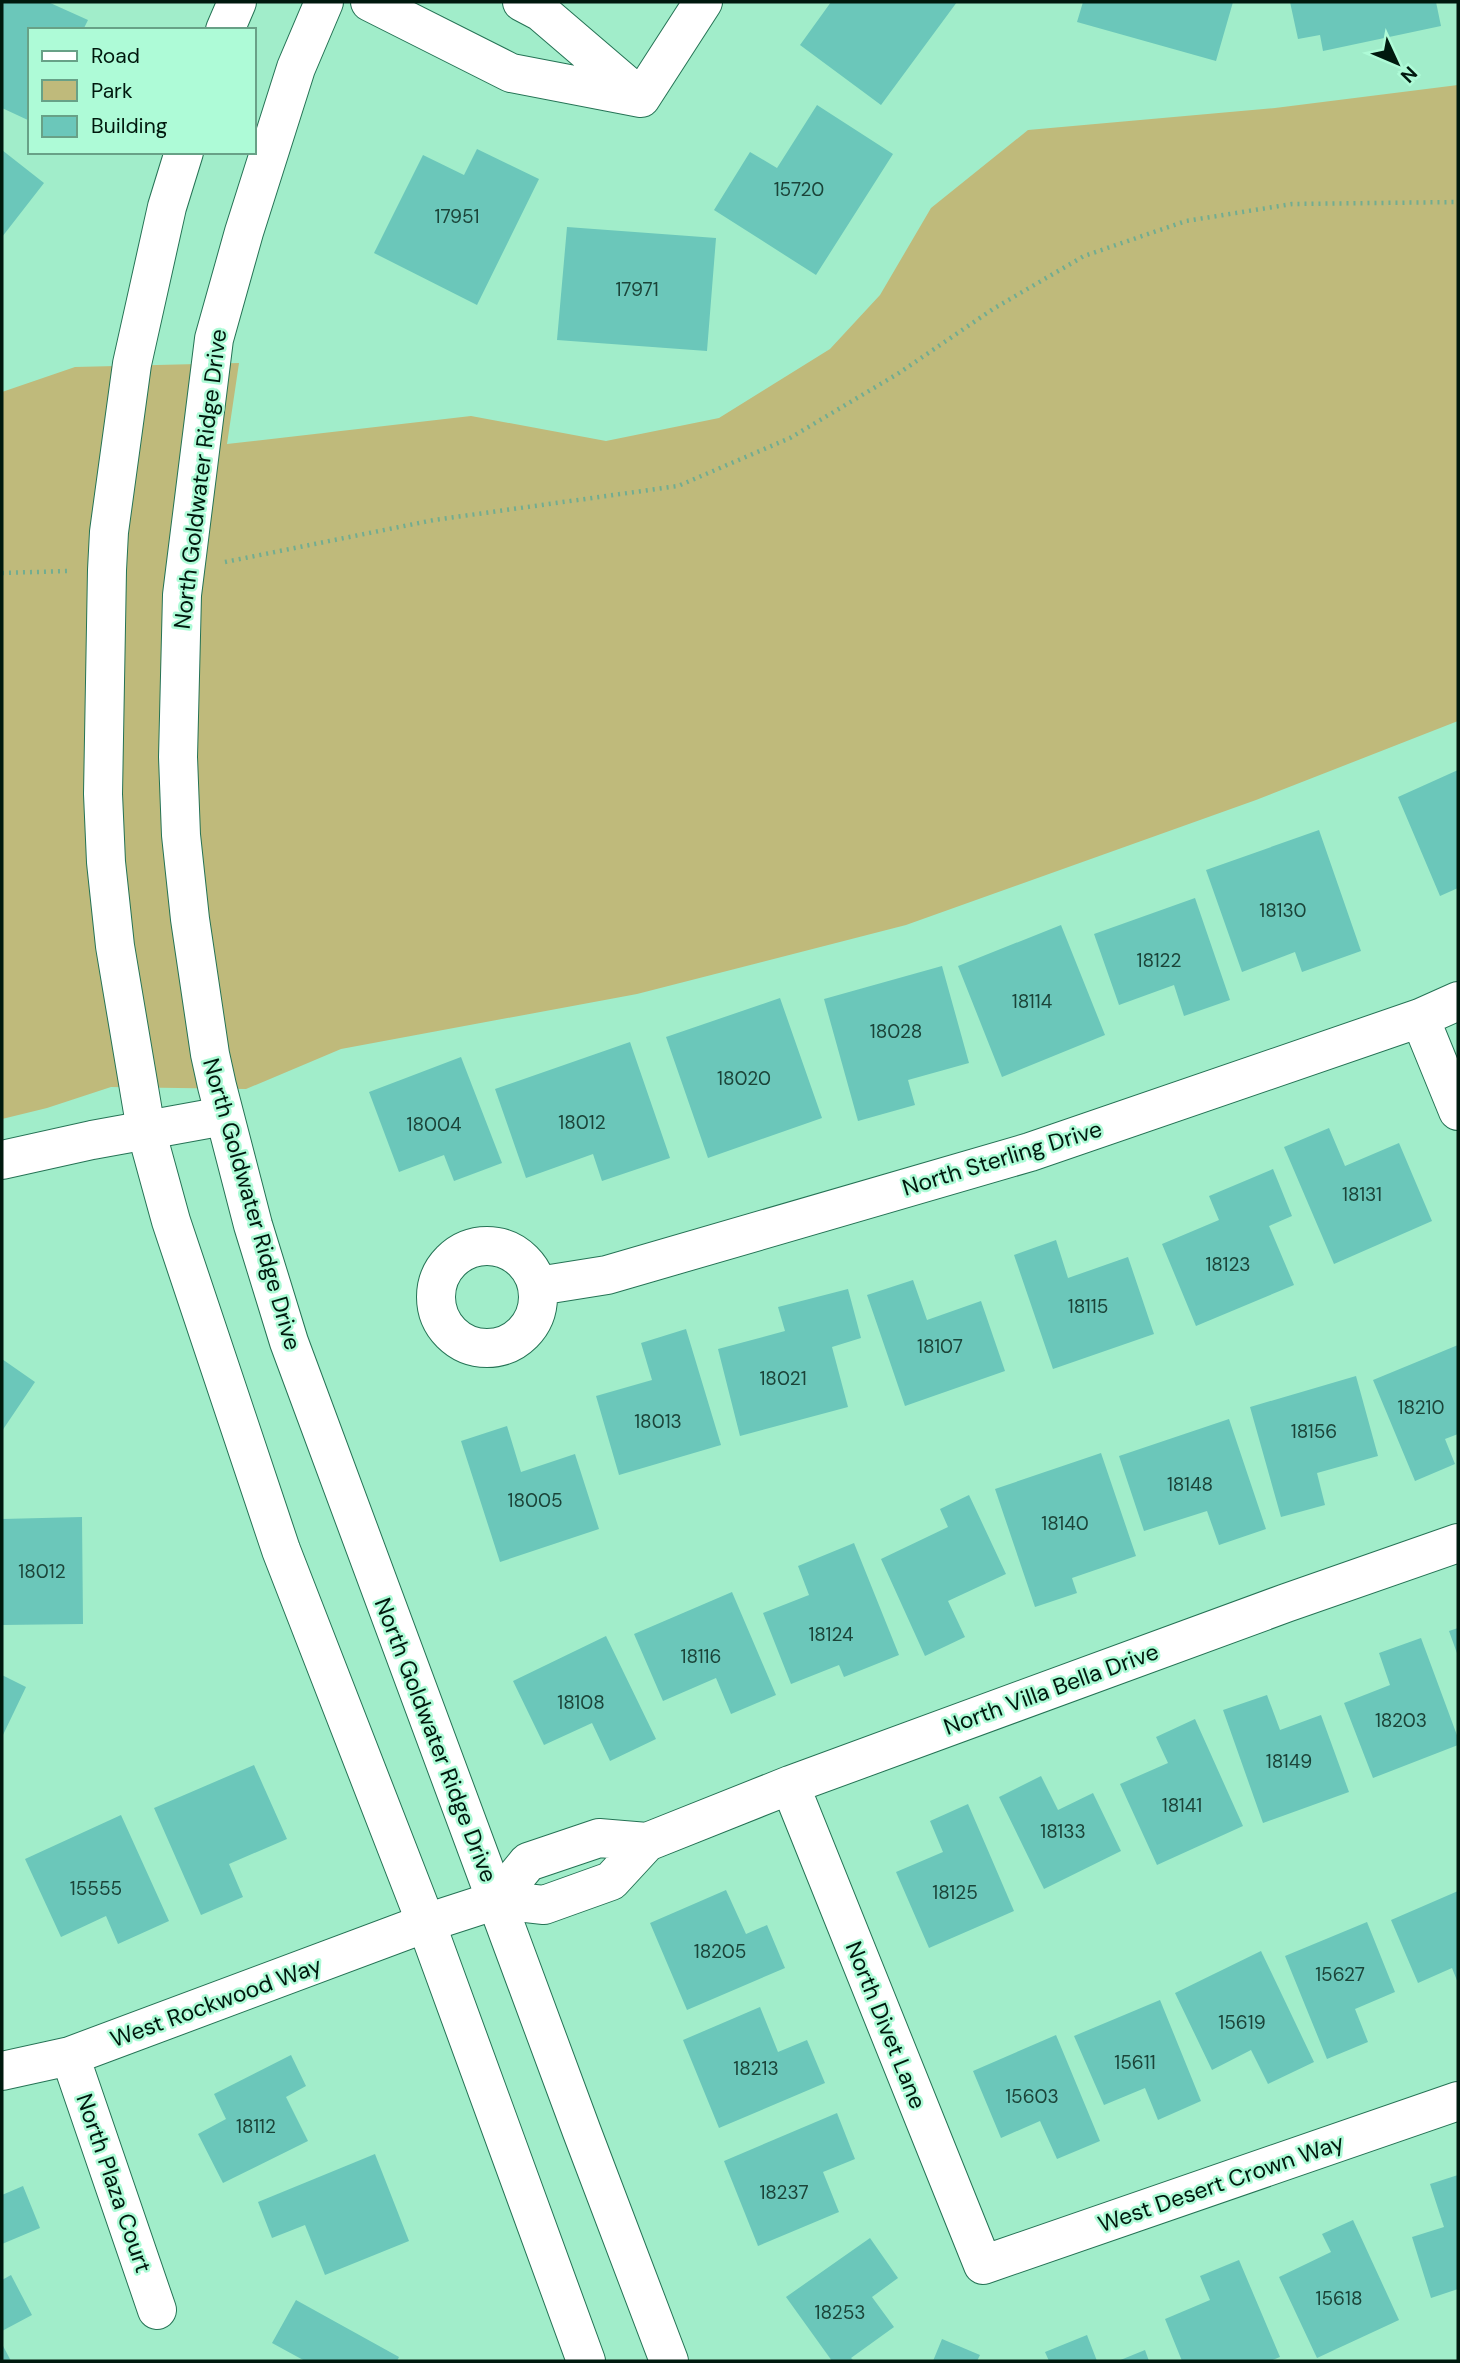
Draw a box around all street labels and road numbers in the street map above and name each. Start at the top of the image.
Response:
street label: North Goldwater Ridge Drive [167,327,233,631]
street label: North Goldwater Ridge Drive [196,1055,308,1353]
street label: North Sterling Drive [899,1113,1105,1203]
street label: North Goldwater Ridge Drive [368,1593,504,1887]
street label: North Villa Bella Drive [939,1636,1163,1742]
street label: North Divet Lane [839,1937,933,2113]
street label: West Rockwood Way [106,1950,326,2054]
street label: North Plaza Court [69,2090,159,2276]
street label: West Desert Crown Way [1094,2127,1348,2239]

